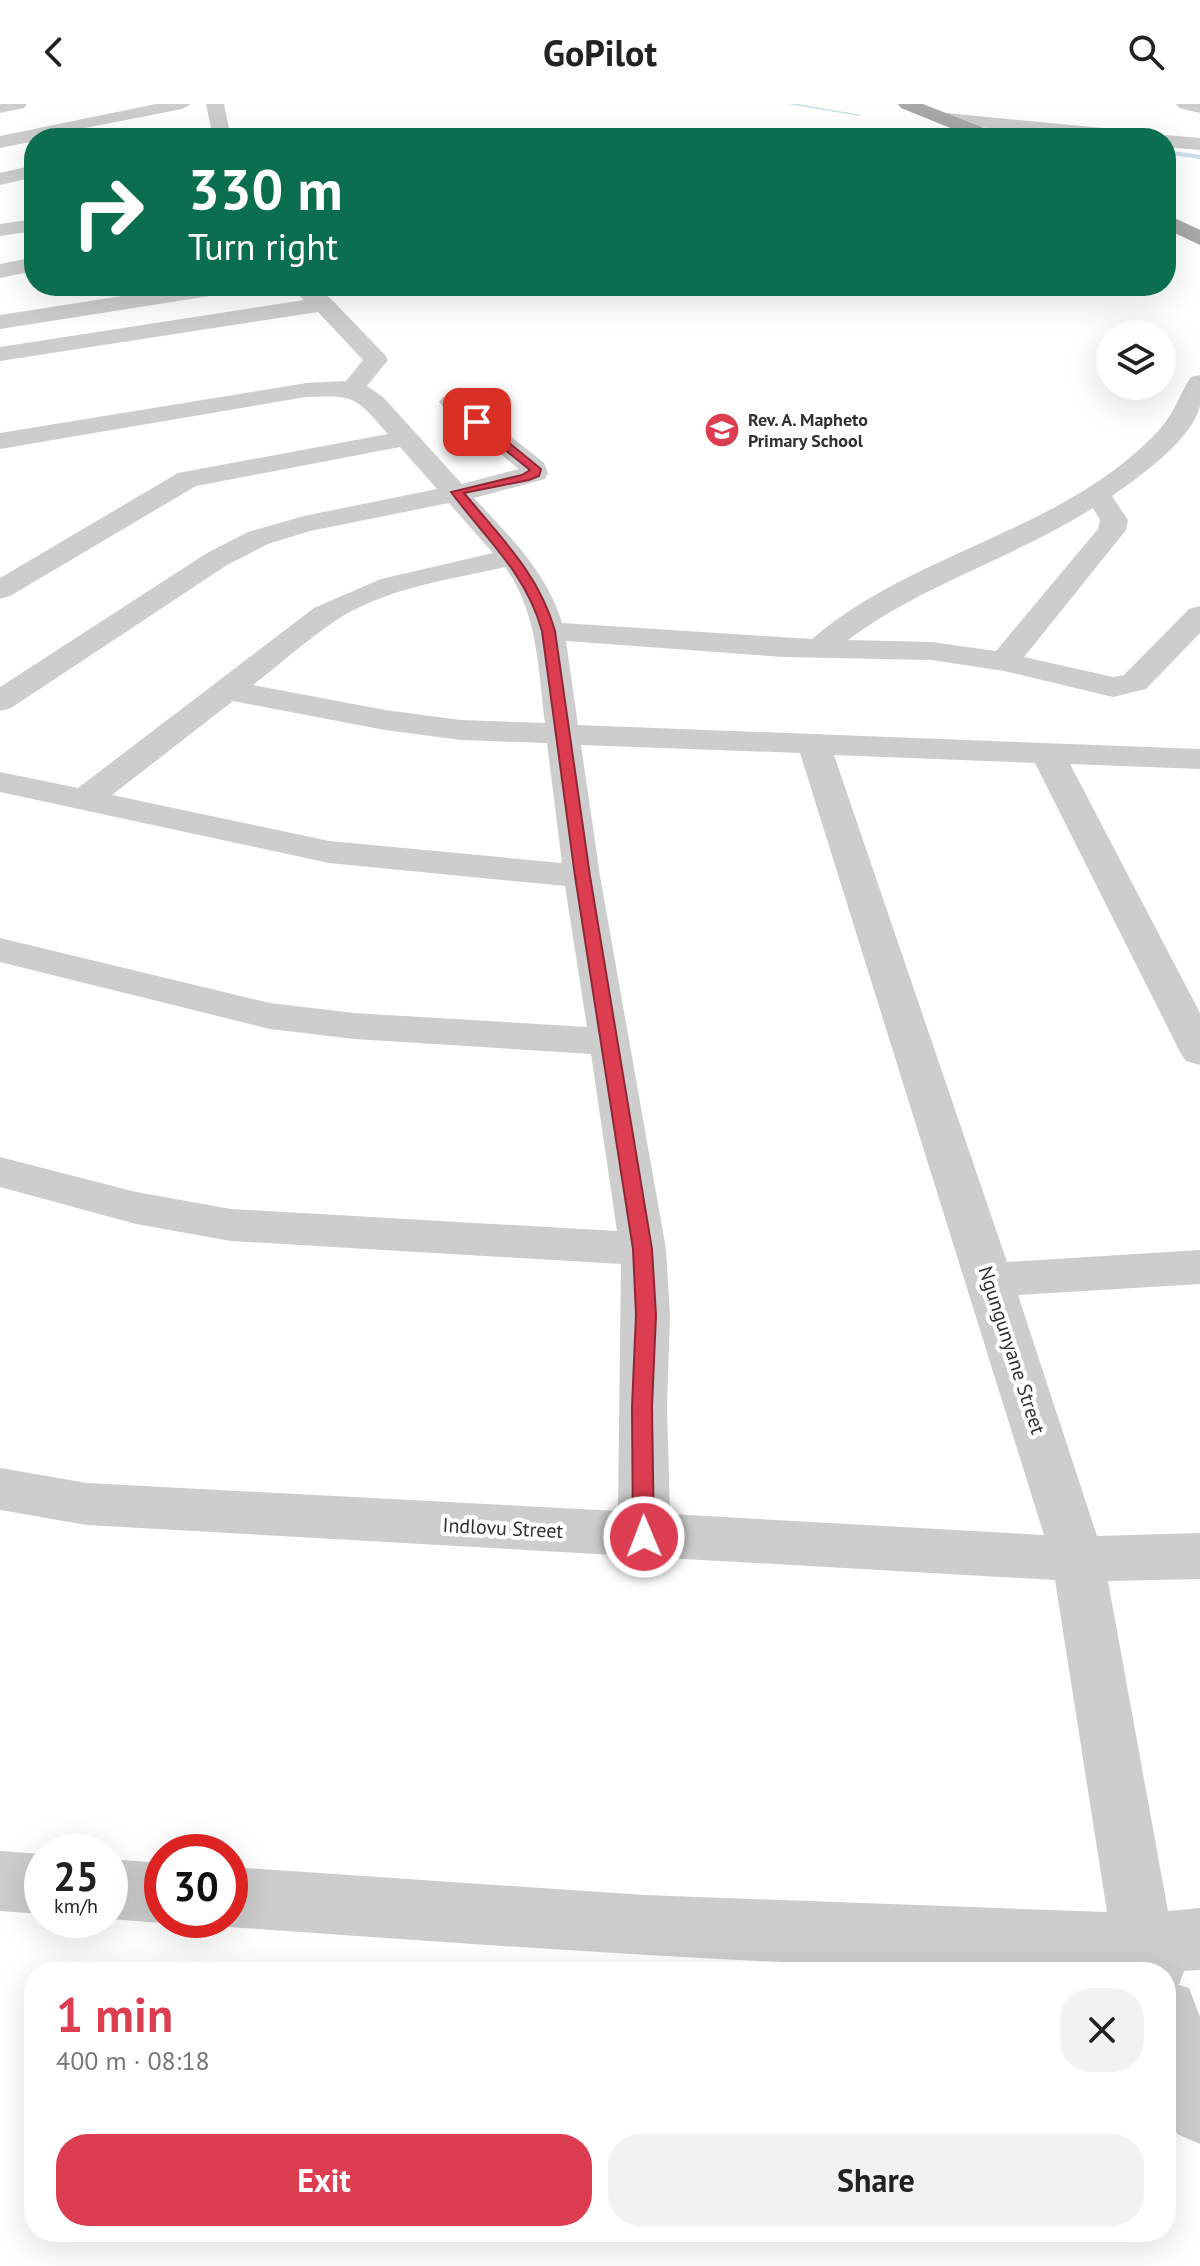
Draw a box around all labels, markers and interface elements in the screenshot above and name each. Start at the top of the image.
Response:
text: GoPilot [543,29,657,76]
icon: back [32,30,76,74]
icon: search [1124,30,1168,74]
text: 330 m [188,153,343,225]
icon: right [56,160,160,264]
text: Turn right [188,223,338,270]
map controls [1096,320,1176,400]
button: layers [1096,320,1176,400]
pin [443,388,511,456]
icon: arrive [455,400,499,444]
place label: Rev. A. Mapheto Primary School [748,408,868,452]
school or university icon: Rev. A. Mapheto Primary School [703,411,741,449]
street label: Ngungunyane Street [973,1263,1051,1438]
position arrow [602,1495,686,1579]
street label: Indlovu Street [442,1512,564,1544]
speed limit sign: 30 [144,1834,248,1938]
text: 25 [53,1850,99,1902]
text: km/h [54,1893,98,1919]
text: 1 min [56,1983,173,2045]
button: close [1060,1988,1144,2072]
text: 400 m · 08:18 [56,2044,210,2077]
button: Exit [56,2134,592,2226]
button: Share [608,2134,1144,2226]

